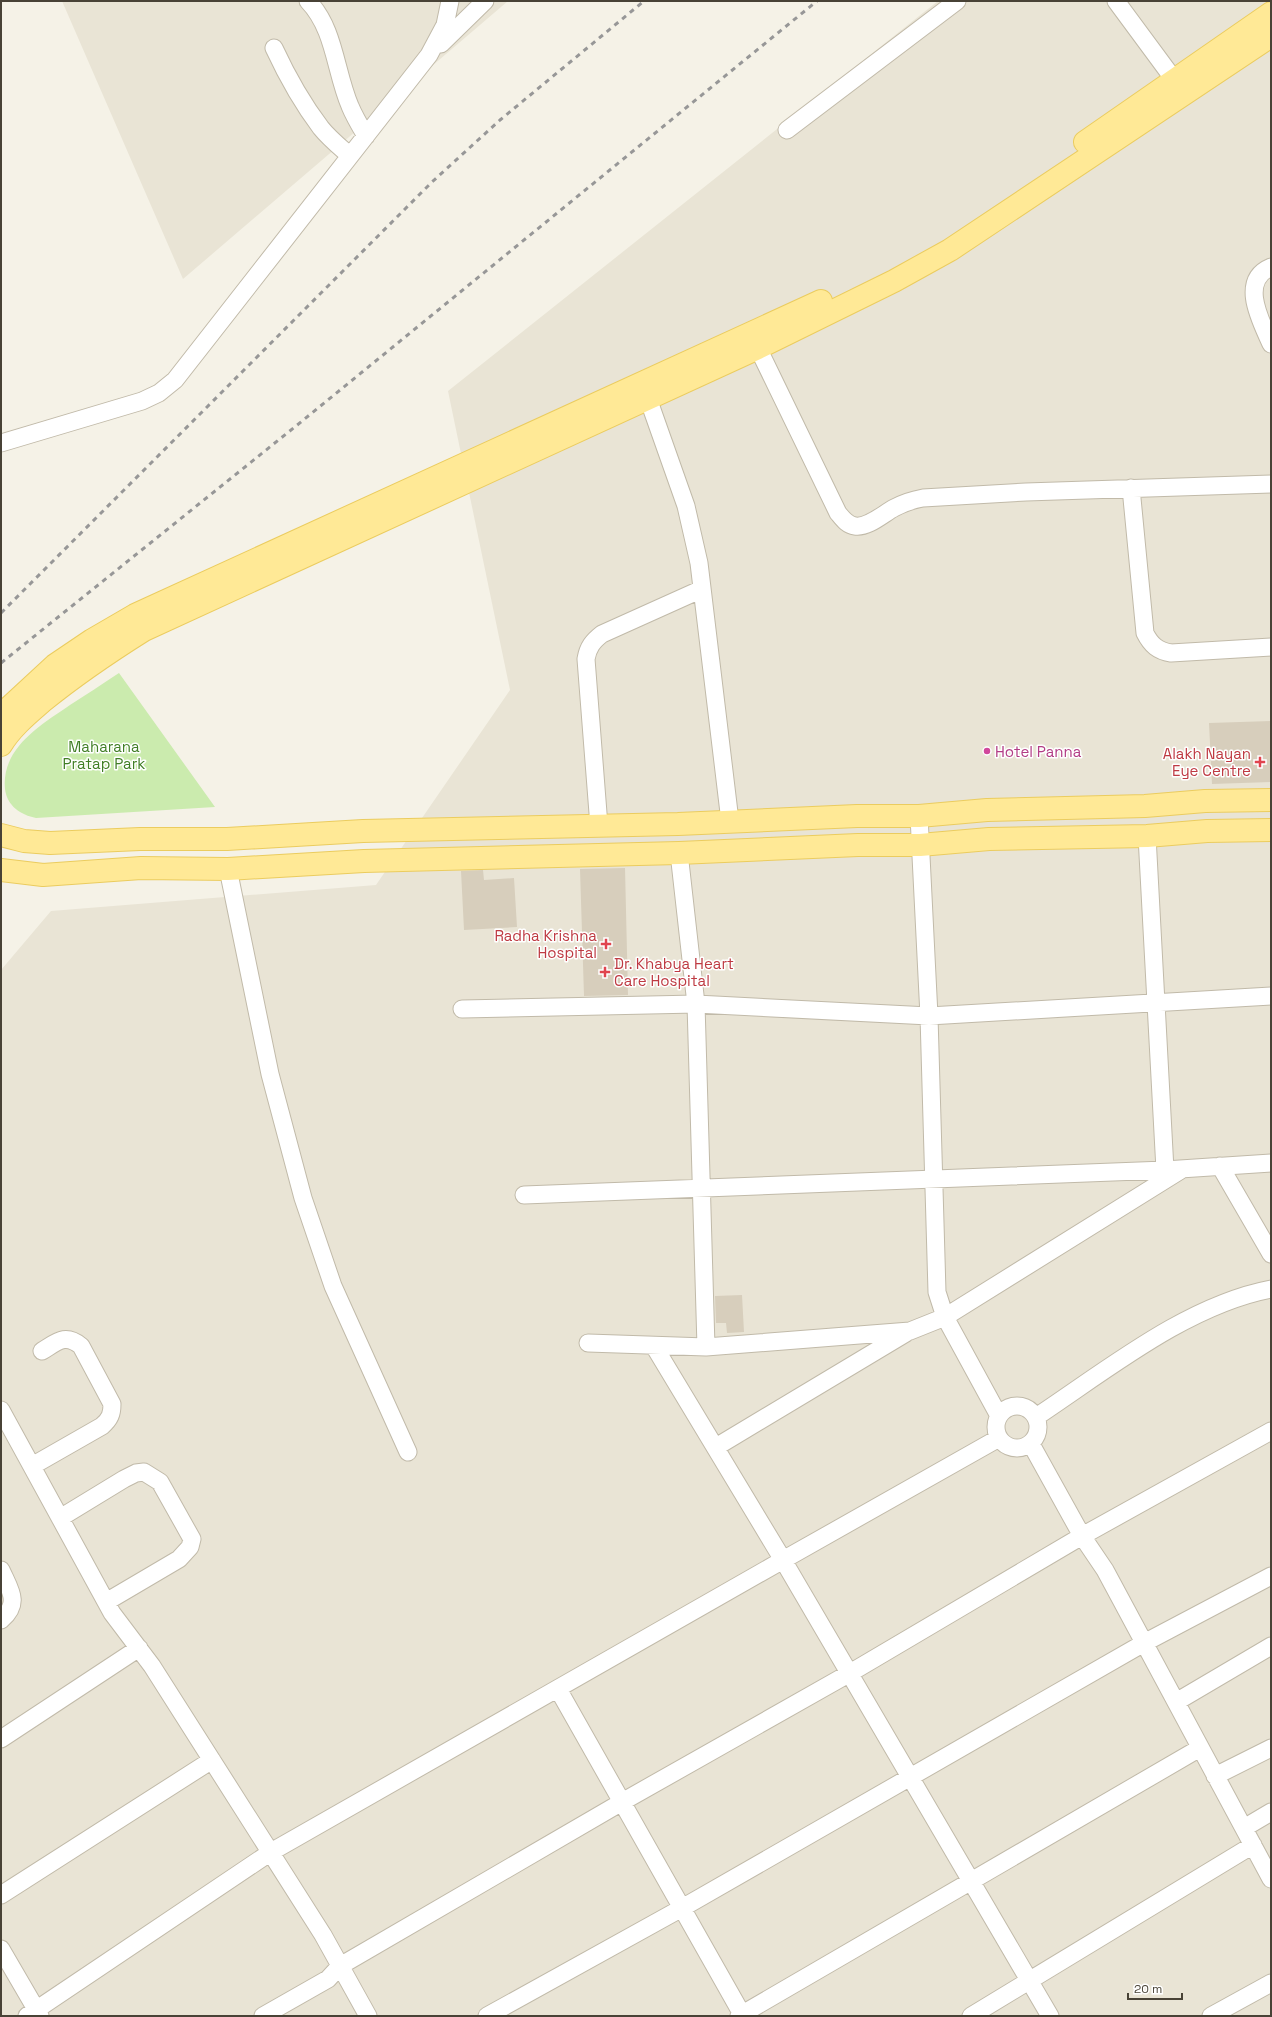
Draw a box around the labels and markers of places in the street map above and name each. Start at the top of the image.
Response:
place label: Hotel Panna [995,742,1082,761]
place label: Alakh Nayan Eye Centre [1163,744,1251,780]
marker: Hotel Panna [982,746,992,756]
marker: Alakh Nayan Eye Centre [1254,756,1266,768]
place label: Radha Krishna Hospital [494,926,597,962]
marker: Radha Krishna Hospital [600,938,612,950]
place label: Dr. Khabya Heart Care Hospital [614,954,734,990]
marker: Dr. Khabya Heart Care Hospital [599,966,611,978]

